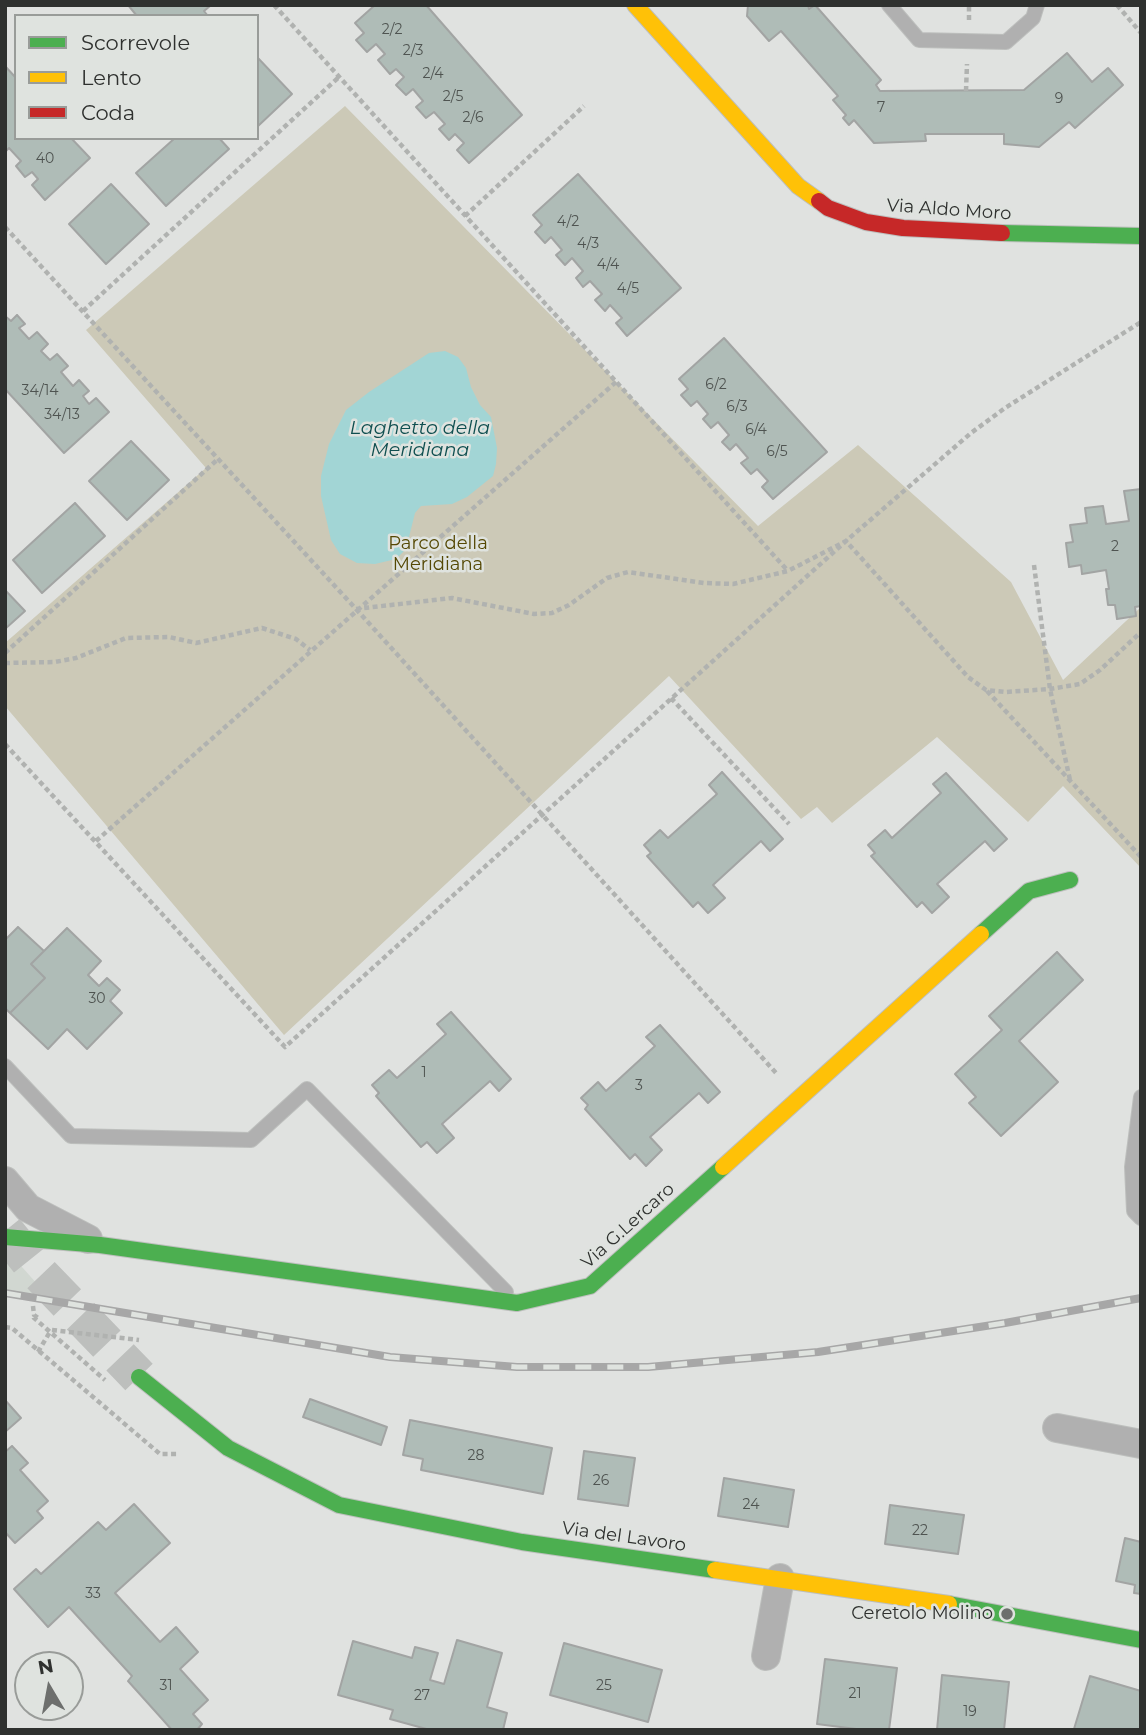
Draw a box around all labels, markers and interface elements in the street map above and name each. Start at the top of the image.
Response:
legend [14,14,259,140]
house number: 2/2 [382,22,402,38]
text: Scorrevole [81,30,190,55]
house number: 2/3 [403,43,423,59]
text: Lento [81,65,141,90]
house number: 2/4 [422,66,444,82]
house number: 2/5 [443,89,463,105]
house number: 9 [1055,91,1063,107]
text: Coda [81,100,135,125]
house number: 7 [877,100,885,116]
house number: 2/6 [462,110,484,126]
house number: 40 [36,151,54,167]
street label: Via Aldo Moro [886,195,1012,225]
house number: 4/2 [557,214,579,230]
house number: 4/3 [577,236,599,252]
house number: 4/4 [597,257,619,273]
house number: 4/5 [617,281,639,297]
house number: 6/2 [705,377,727,393]
house number: 34/14 [22,383,58,399]
house number: 6/3 [726,399,748,415]
house number: 34/13 [44,407,80,423]
water label: Laghetto della Meridiana [350,417,490,461]
house number: 6/4 [745,422,767,438]
house number: 6/5 [766,444,788,460]
park label: Parco della Meridiana [388,533,488,576]
house number: 2 [1111,539,1119,555]
house number: 30 [88,991,106,1007]
house number: 1 [421,1065,427,1081]
house number: 3 [635,1078,643,1094]
street label: Via G.Lercaro [577,1179,679,1273]
house number: 28 [468,1448,484,1464]
house number: 26 [593,1473,609,1489]
house number: 24 [743,1497,759,1513]
street label: Via del Lavoro [561,1518,687,1556]
house number: 22 [912,1523,928,1539]
house number: 33 [85,1586,101,1602]
place label: Ceretolo Molino [851,1603,993,1625]
marker: Ceretolo Molino [999,1606,1015,1622]
north arrow [14,1651,84,1721]
text: N [36,1654,55,1679]
house number: 31 [160,1678,172,1694]
house number: 25 [596,1678,612,1694]
house number: 21 [848,1686,862,1702]
house number: 27 [414,1688,430,1704]
house number: 19 [963,1704,977,1720]

